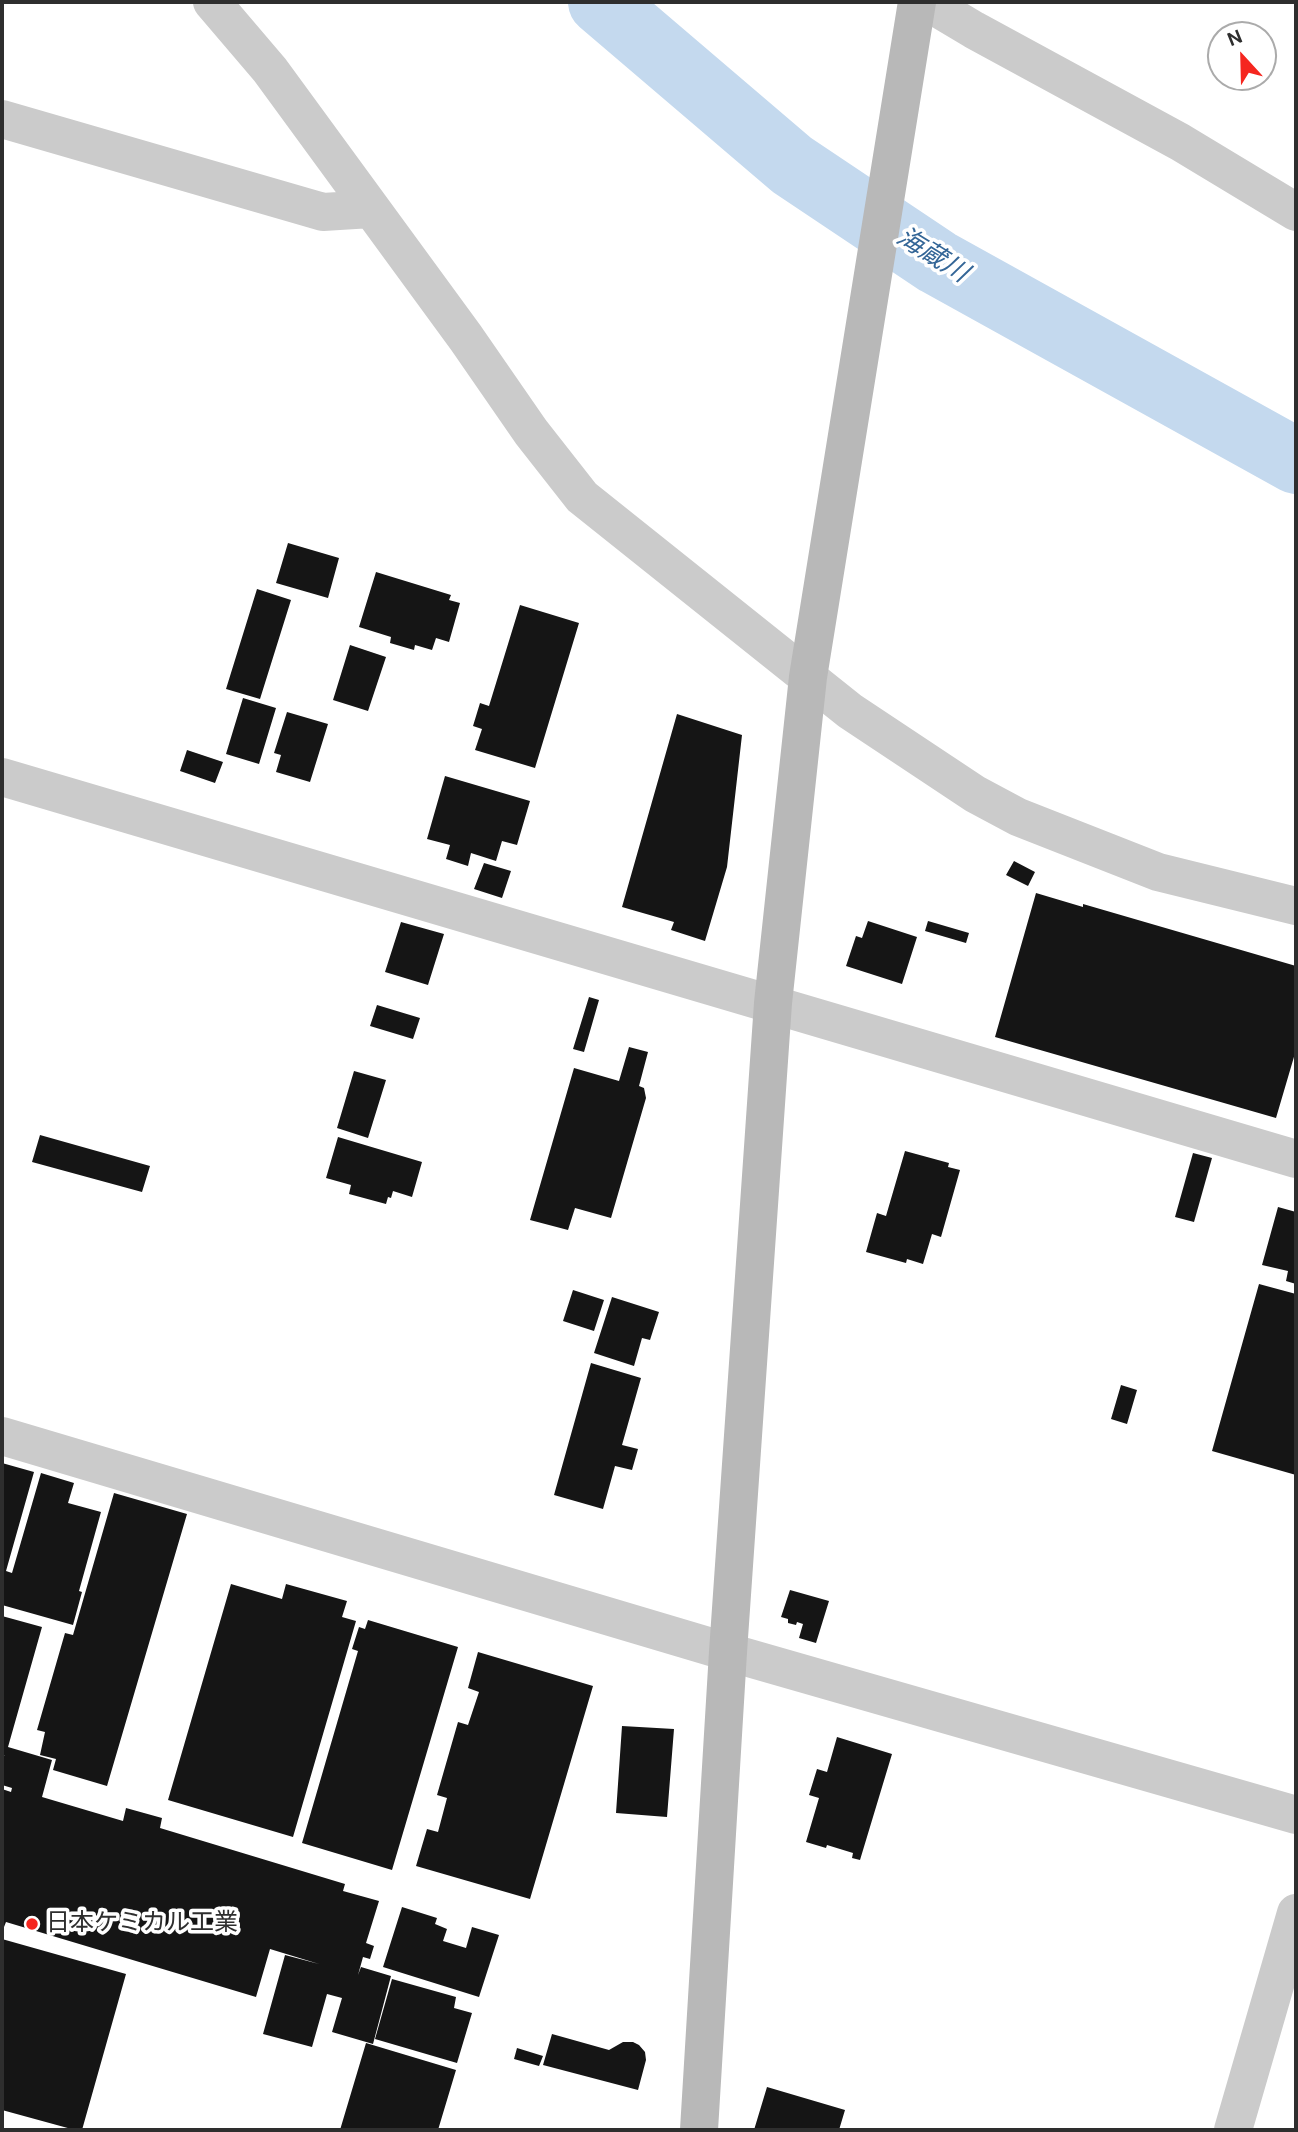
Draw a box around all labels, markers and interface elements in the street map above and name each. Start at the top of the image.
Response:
north arrow [1207,21,1277,91]
text: N [1224,24,1246,52]
water label: 海蔵川 [891,222,973,290]
place label: 日本ケミカル工業 [46,1910,238,1938]
marker: 日本ケミカル工業 [24,1916,40,1932]

